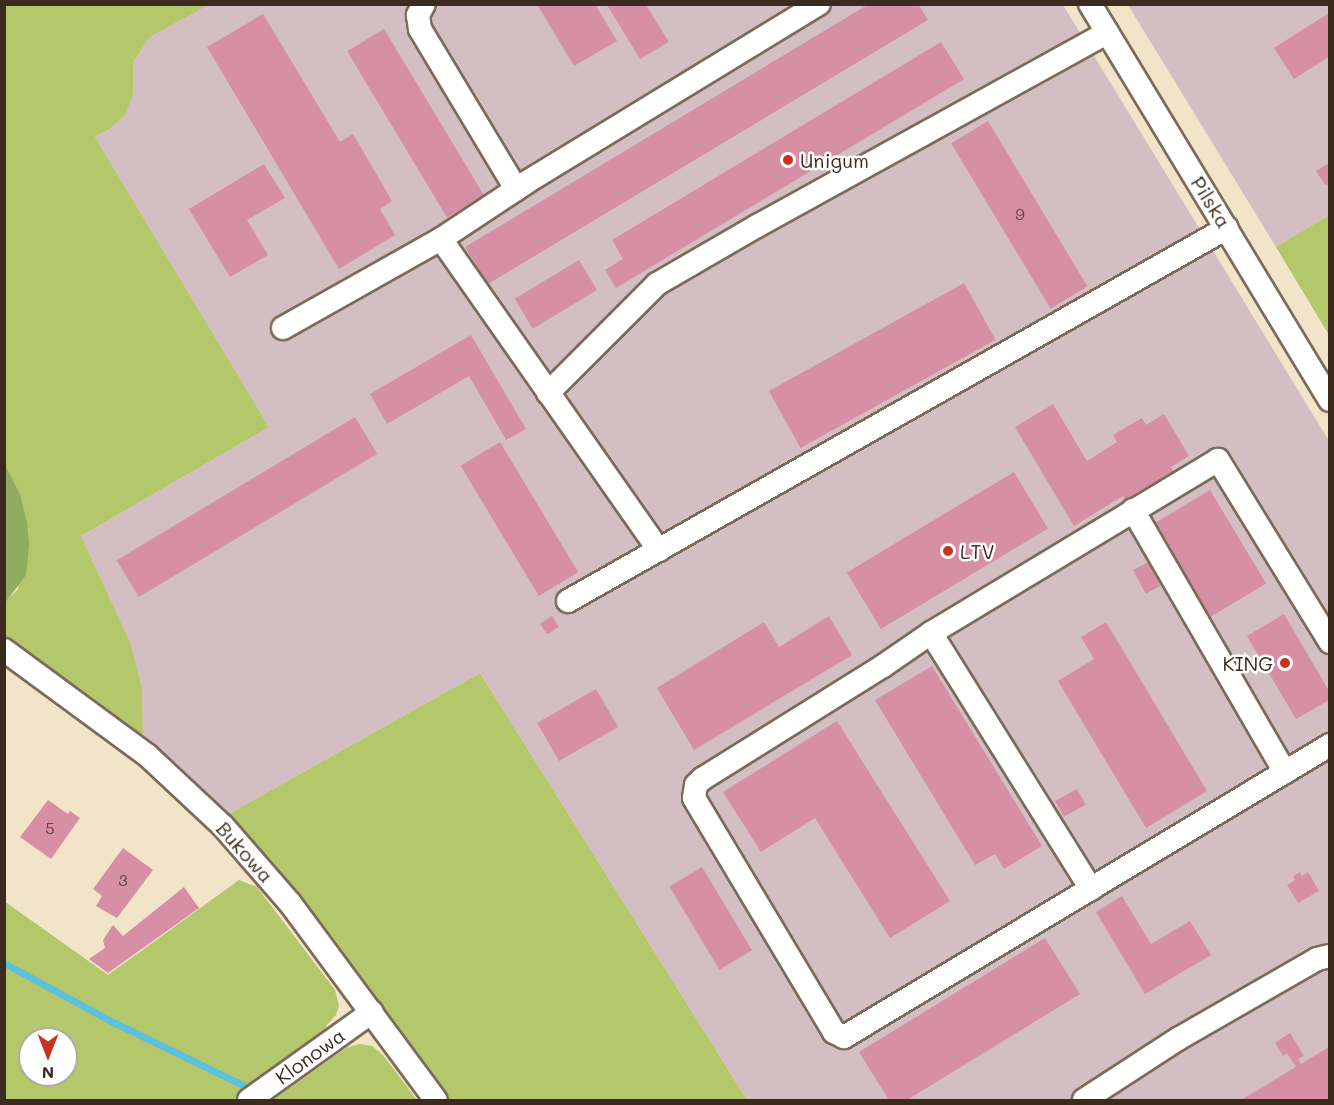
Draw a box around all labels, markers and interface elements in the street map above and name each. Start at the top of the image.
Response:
place label: Unigum [800,148,869,172]
marker: Unigum [781,153,795,167]
street label: Pilska [1186,172,1236,232]
house number: 9 [1015,204,1025,224]
place label: LTV [960,539,995,563]
marker: LTV [941,544,955,558]
place label: KING [1223,651,1273,675]
marker: KING [1278,656,1292,670]
street label: Bukowa [211,817,279,887]
house number: 5 [45,818,55,838]
house number: 3 [118,870,128,890]
street label: Klonowa [271,1023,349,1089]
north arrow [18,1027,78,1087]
text: N [42,1063,54,1084]

